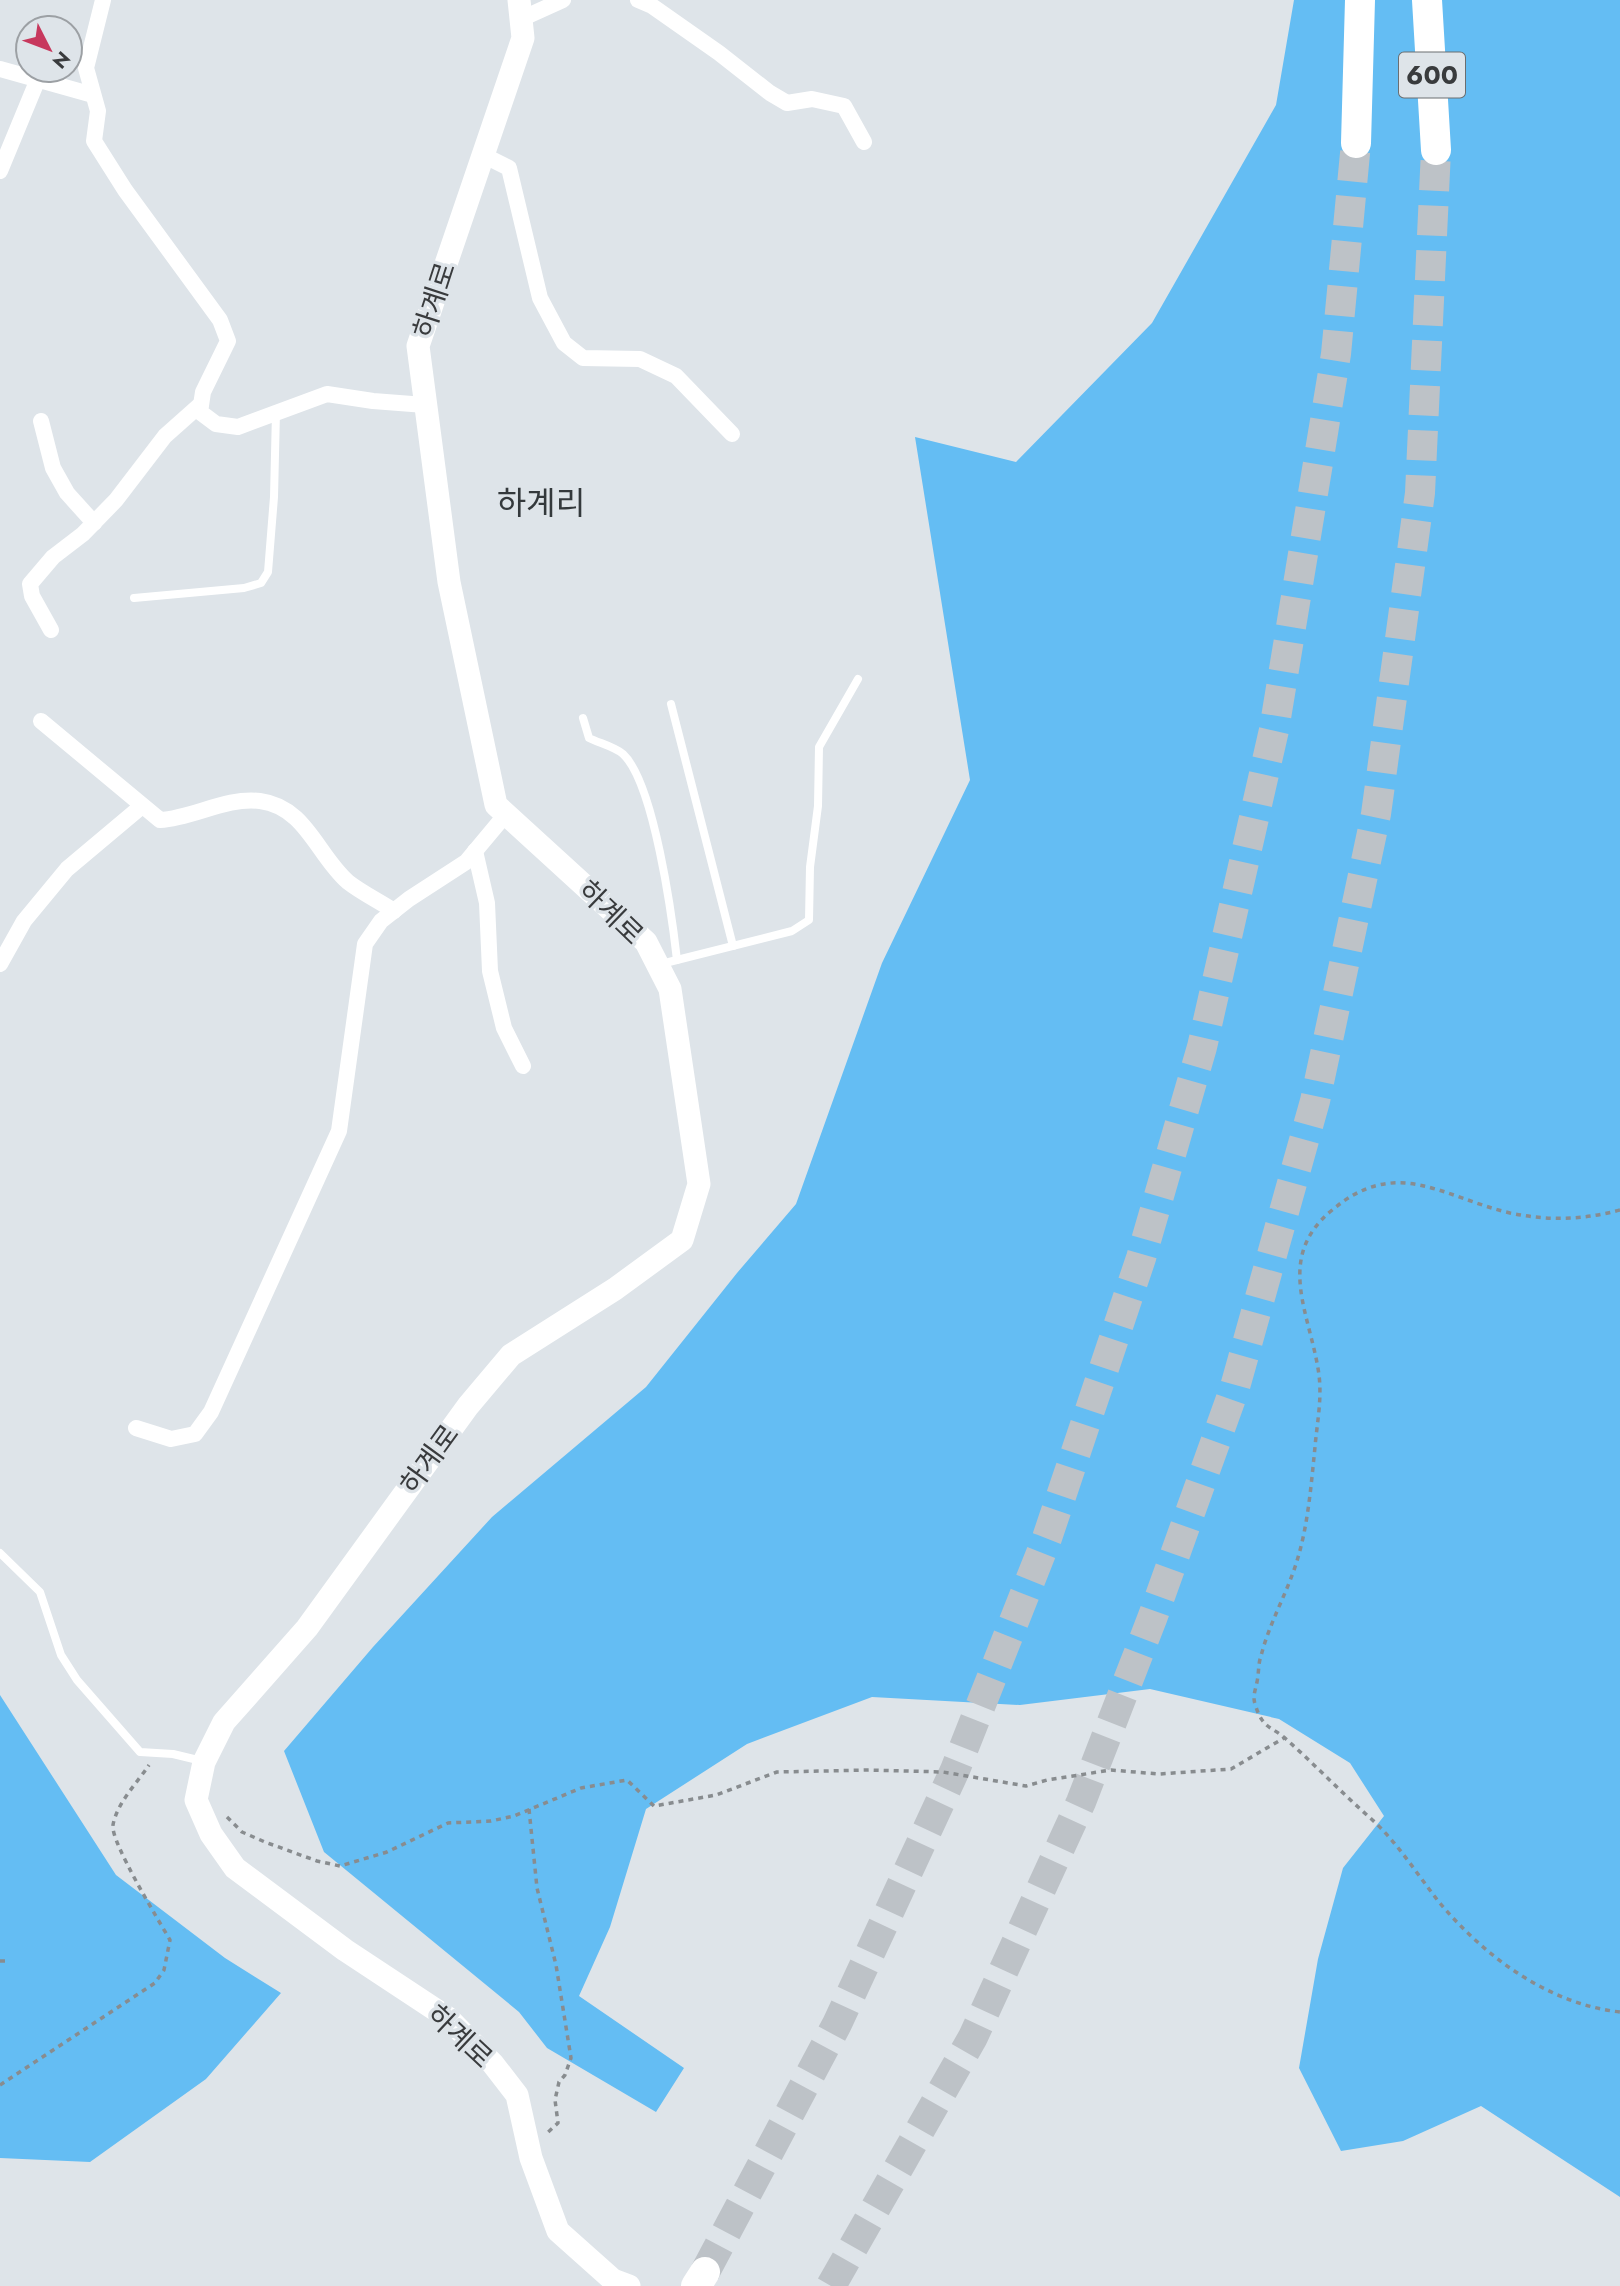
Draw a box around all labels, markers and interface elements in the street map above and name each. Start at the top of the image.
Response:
north arrow [14,14,84,84]
text: N [46,45,76,75]
road number: 600 [1399,52,1465,97]
street label: 하계로 [403,257,466,343]
district label: 하계리 [497,480,585,526]
street label: 하계로 [569,871,653,954]
street label: 하계로 [390,1416,469,1503]
street label: 하계로 [417,1995,502,2078]

